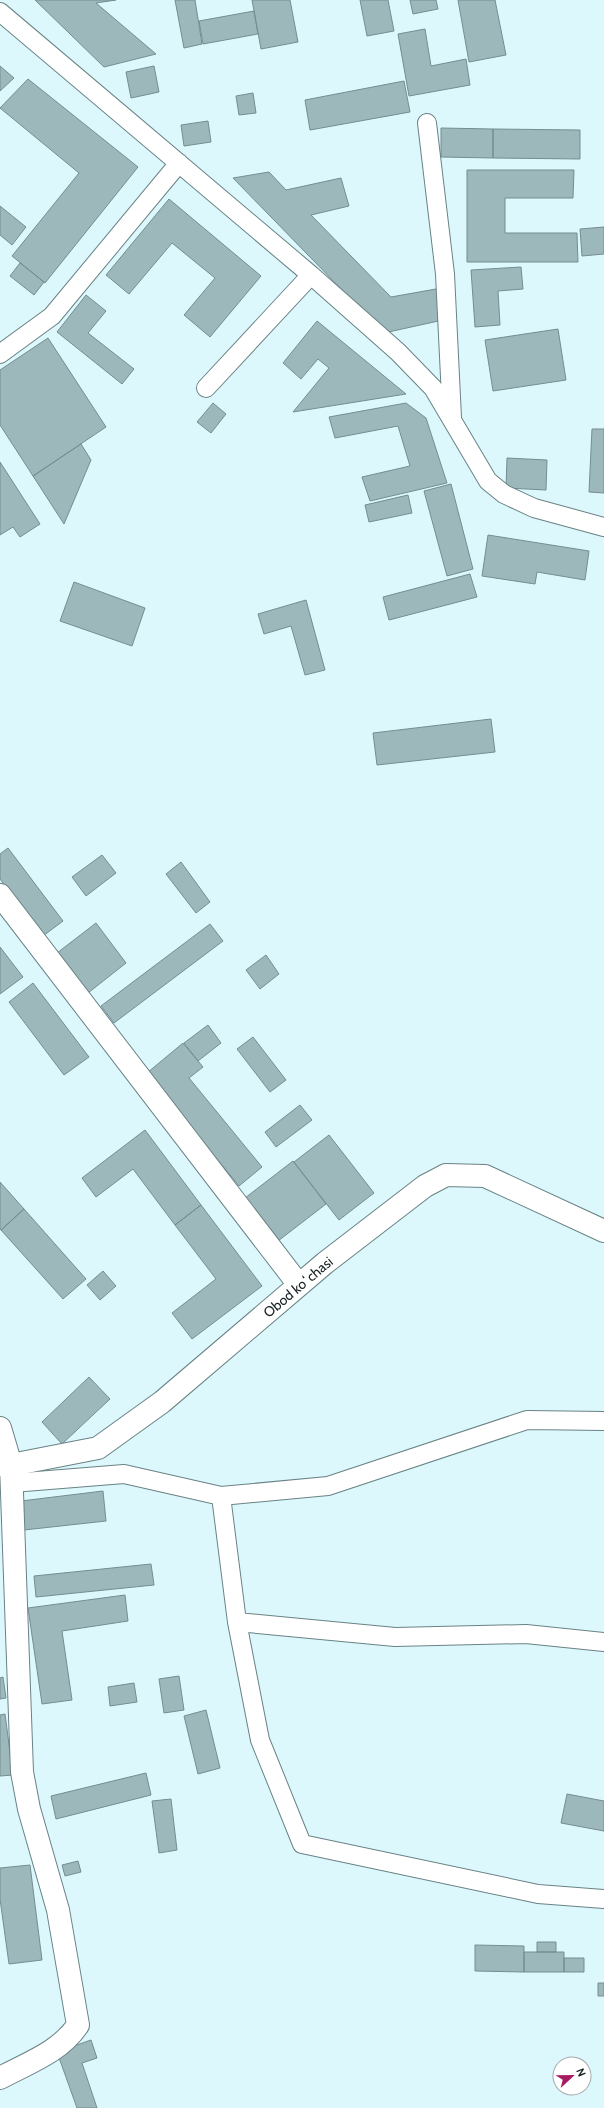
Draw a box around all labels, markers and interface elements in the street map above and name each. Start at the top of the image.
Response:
street label: Obod koʻchasi [259,1253,337,1321]
north arrow [552,2056,592,2096]
text: N [573,2066,589,2078]

